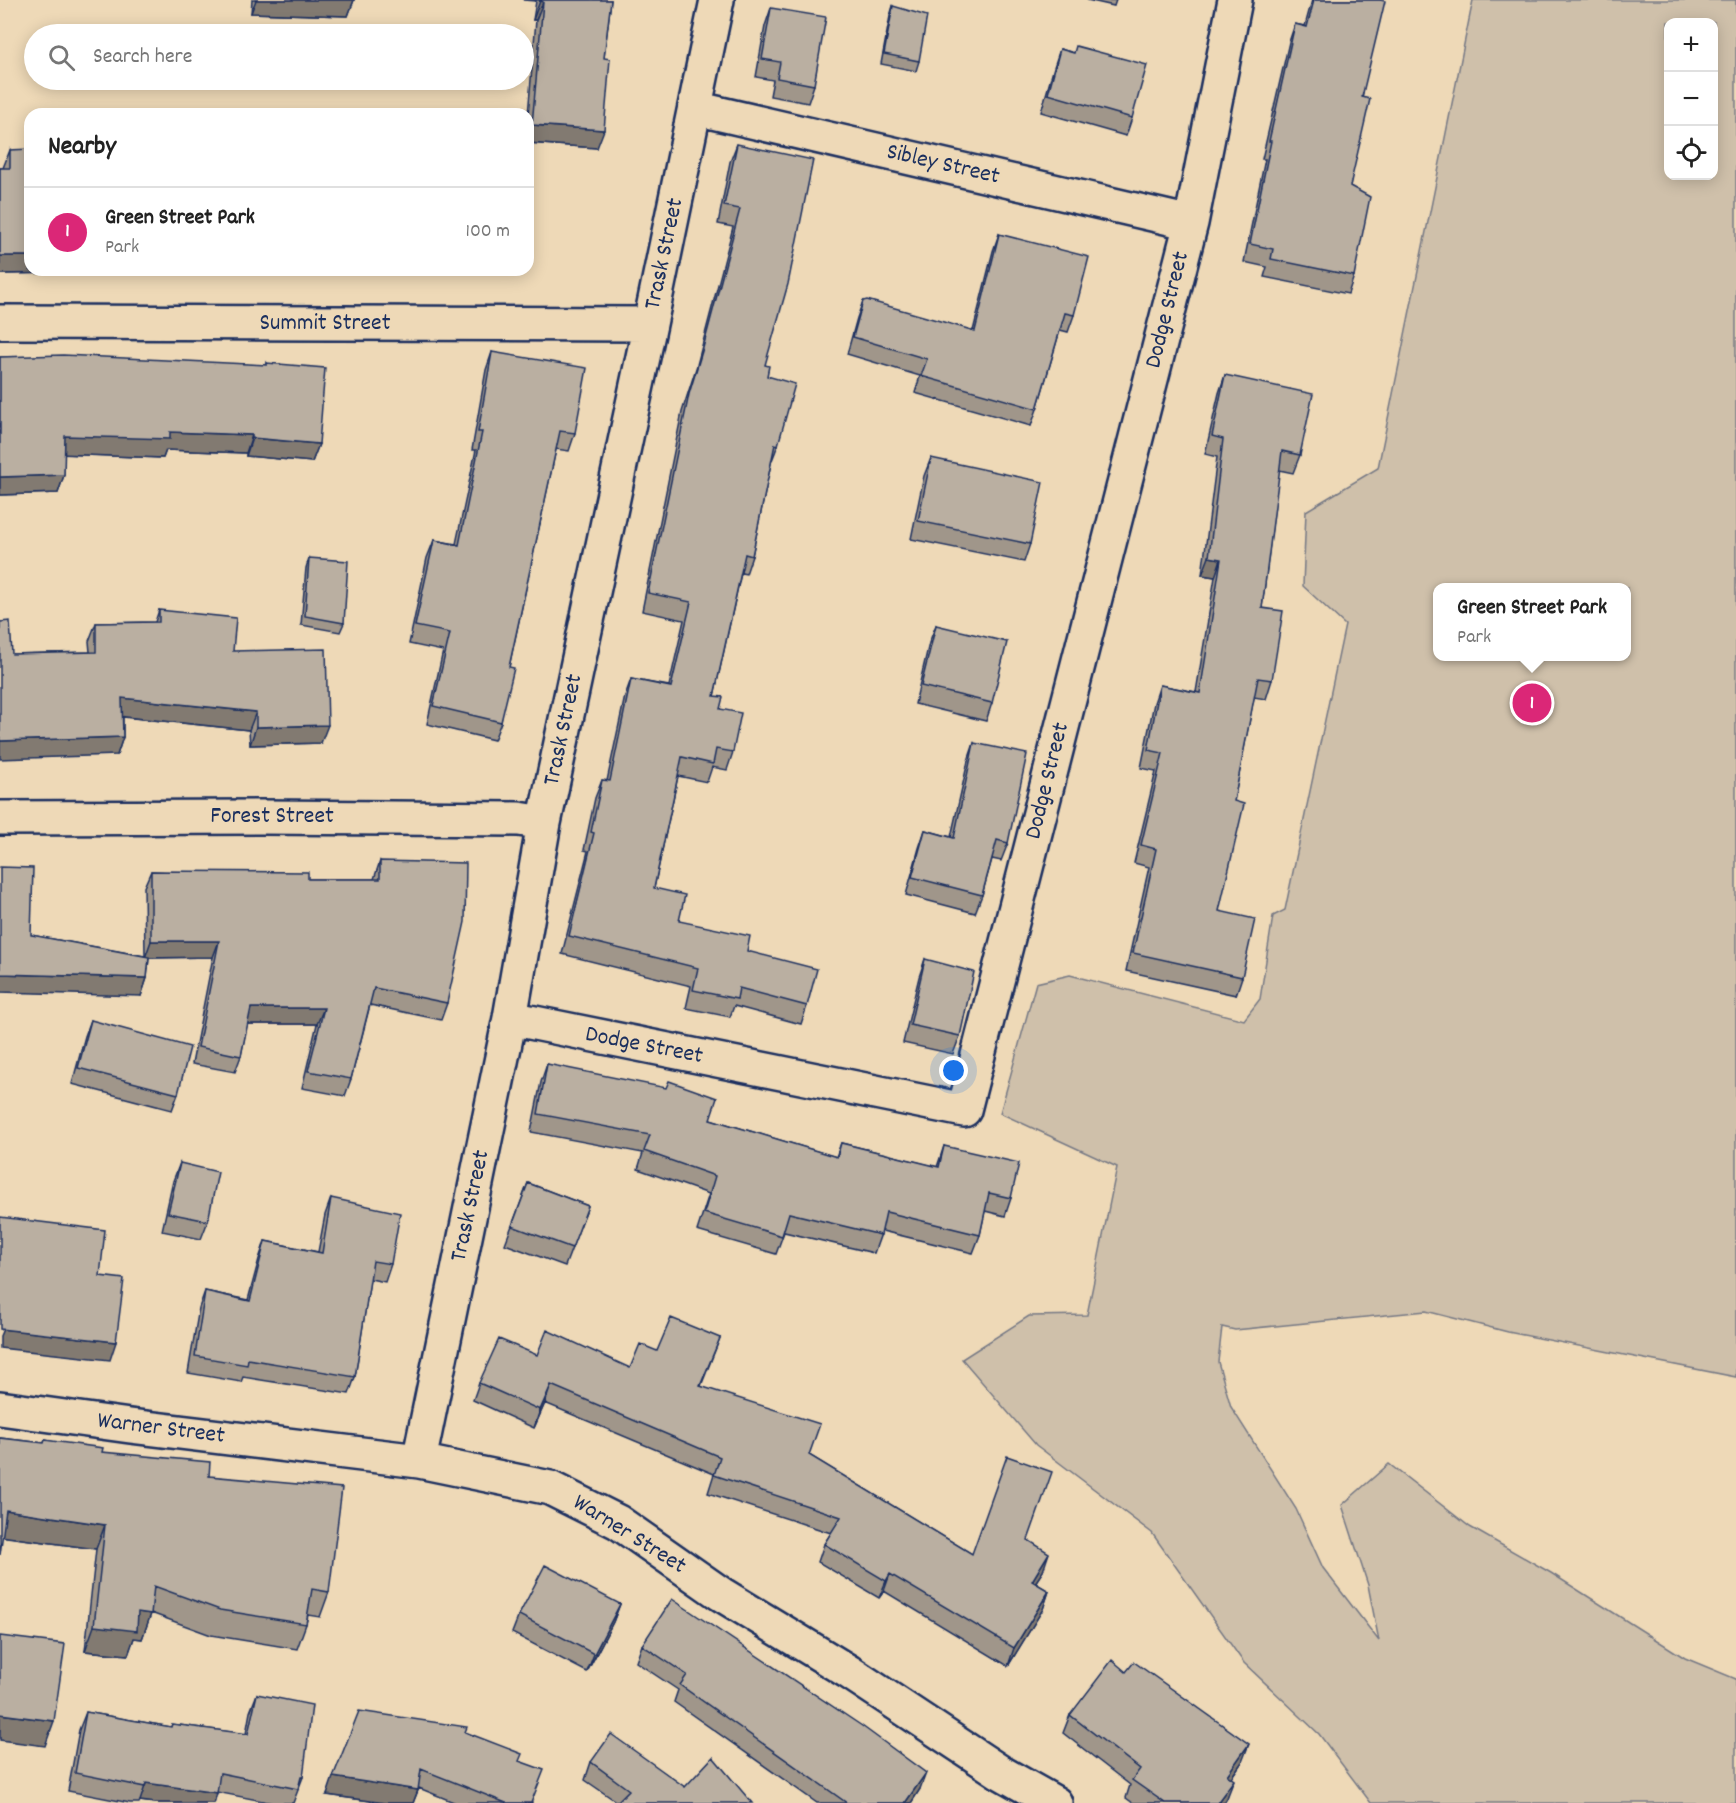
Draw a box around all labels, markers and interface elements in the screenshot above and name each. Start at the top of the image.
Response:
map controls [1664,18,1718,180]
button: + [1664,18,1718,72]
search box [24,24,534,90]
icon: search [45,41,78,74]
text: Search here [93,42,192,73]
button: − [1664,72,1718,126]
button: locate [1664,126,1718,180]
text: Nearby [48,129,116,166]
street label: Sibley Street [883,135,1003,195]
street label: Trask Street [637,195,693,313]
text: Green Street Park [105,203,255,234]
text: 1 [65,218,70,246]
text: 100 m [466,218,510,246]
text: Park [105,234,139,262]
street label: Dodge Street [1137,248,1199,372]
street label: Summit Street [260,307,391,341]
popup [1433,583,1631,661]
text: Green Street Park [1457,593,1607,624]
text: Park [1457,624,1491,652]
street label: Trask Street [536,671,592,789]
pin: 1 [1512,680,1552,726]
street label: Dodge Street [1017,719,1079,843]
street label: Forest Street [210,800,334,834]
street label: Dodge Street [582,1018,706,1074]
your location [939,1056,968,1085]
street label: Trask Street [443,1147,499,1265]
street label: Warner Street [95,1404,227,1454]
street label: Warner Street [566,1487,693,1583]

